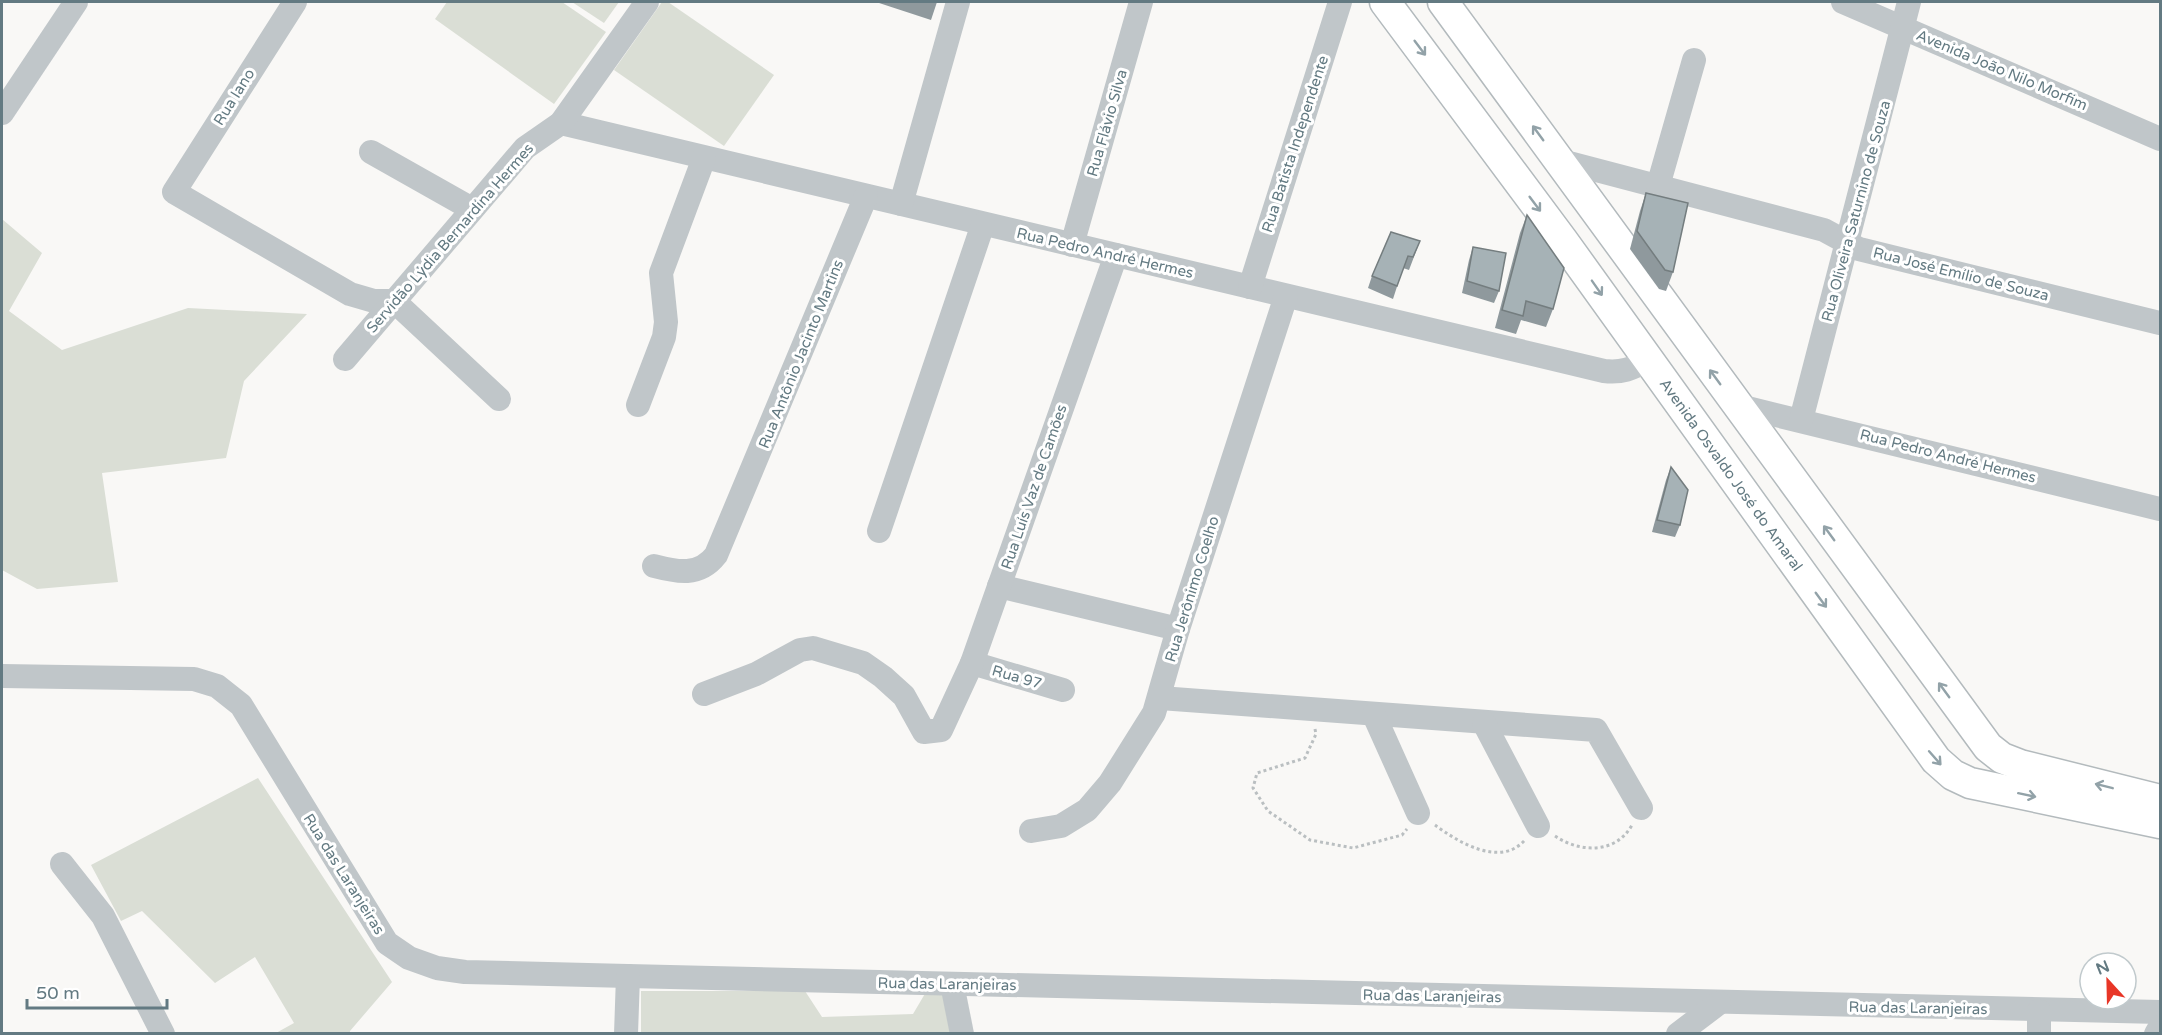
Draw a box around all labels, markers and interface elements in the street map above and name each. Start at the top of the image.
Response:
street label: Avenida João Nilo Morfim [1914,26,2090,114]
one-way arrow [1413,40,1426,56]
street label: Rua Batista Independente [1258,53,1332,235]
street label: Rua Iano [210,65,258,129]
street label: Rua Flávio Silva [1083,67,1131,179]
street label: Rua Oliveira Saturnino de Souza [1818,98,1894,324]
one-way arrow [1532,125,1544,141]
street label: Servidão Lýdia Bernardina Hermes [363,140,537,336]
one-way arrow [1529,195,1542,211]
street label: Rua Pedro André Hermes [1015,224,1195,282]
street label: Rua José Emílio de Souza [1871,243,2051,305]
street label: Rua Antônio Jacinto Martins [755,257,847,451]
one-way arrow [1591,280,1603,296]
one-way arrow [1709,370,1722,386]
street label: Avenida Osvaldo José do Amaral [1656,375,1806,575]
street label: Rua Luís Vaz de Camões [997,402,1071,572]
street label: Rua Pedro André Hermes [1858,425,2038,487]
street label: Rua Jerônimo Coelho [1161,514,1223,664]
one-way arrow [1823,525,1835,541]
one-way arrow [1815,591,1827,608]
street label: Rua 97 [990,661,1044,693]
one-way arrow [1938,683,1951,699]
one-way arrow [1928,750,1942,765]
one-way arrow [2095,779,2114,791]
one-way arrow [2017,790,2037,801]
street label: Rua das Laranjeiras [300,810,388,938]
north arrow [2078,951,2138,1011]
text: N [2093,956,2112,980]
scale bar [27,972,166,1010]
street label: Rua das Laranjeiras [877,974,1017,994]
text: 50 m [36,982,80,1004]
street label: Rua das Laranjeiras [1362,986,1502,1006]
street label: Rua das Laranjeiras [1848,998,1988,1018]

